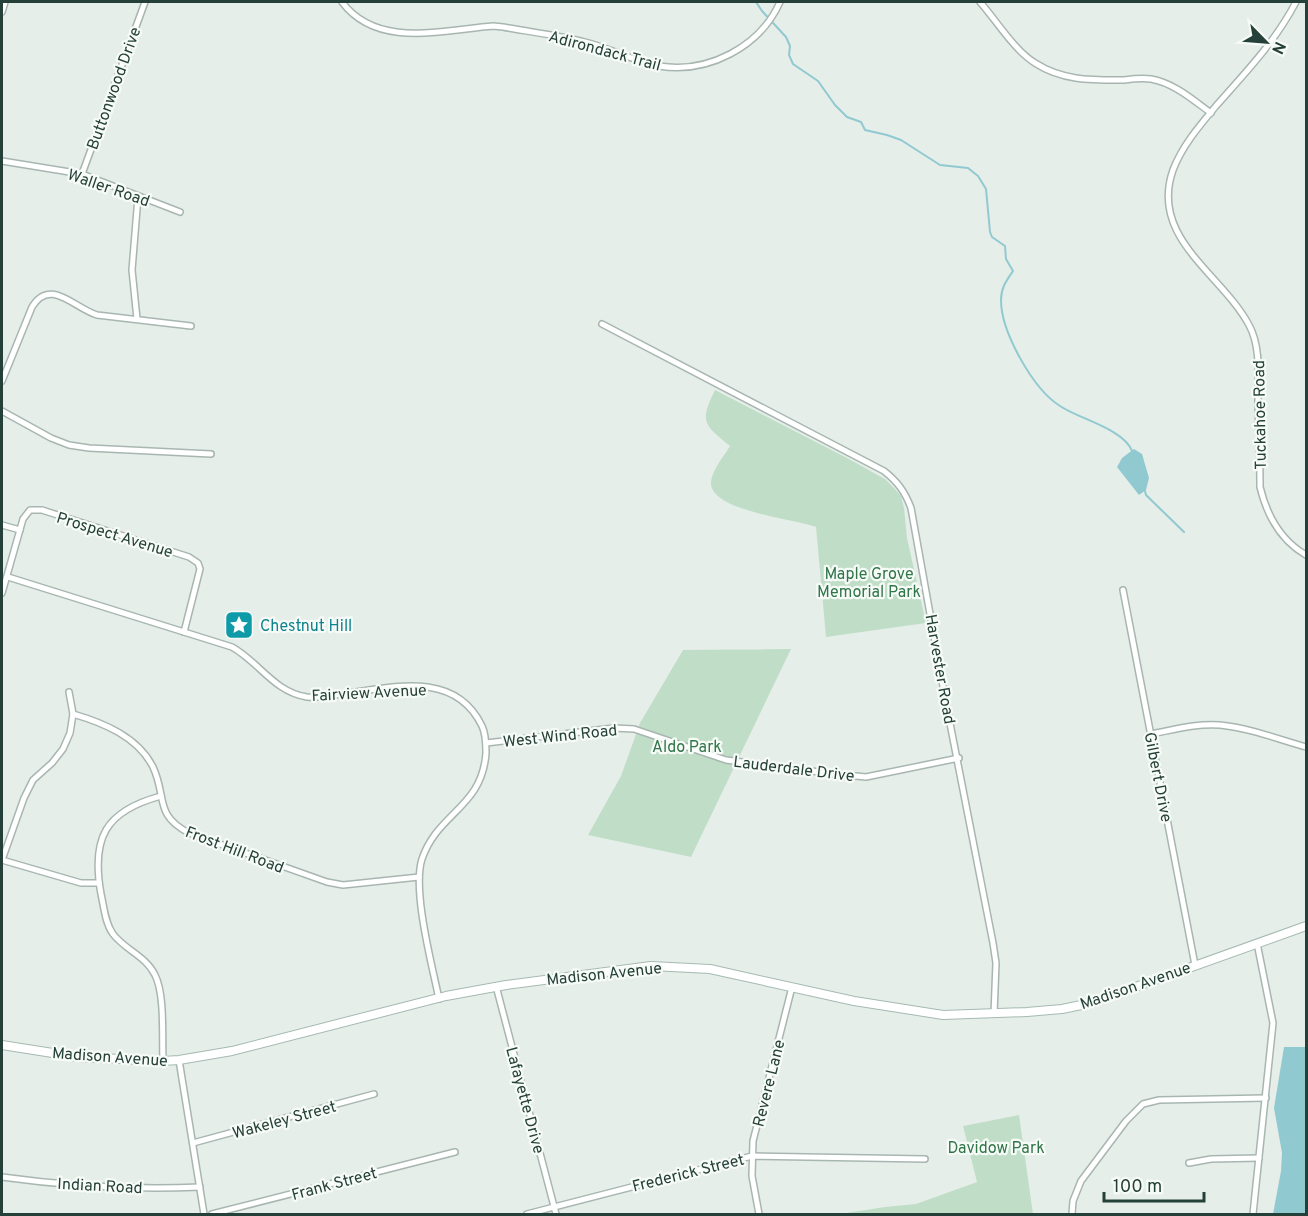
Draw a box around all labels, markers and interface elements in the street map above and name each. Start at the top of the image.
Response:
north arrow [1236,12,1296,72]
street label: Buttonwood Drive [83,25,146,153]
street label: Adirondack Trail [546,27,663,77]
text: N [1266,38,1289,57]
street label: Waller Road [65,165,152,212]
street label: Tuckahoe Road [1250,360,1272,470]
street label: Prospect Avenue [54,509,175,563]
park label: Maple Grove Memorial Park [817,565,921,603]
place icon: Chestnut Hill [223,609,255,641]
street label: Harvester Road [920,613,959,726]
place label: Chestnut Hill [260,617,352,637]
street label: Fairview Avenue [311,681,427,707]
street label: West Wind Road [502,721,618,753]
street label: Gilbert Drive [1138,731,1176,824]
park label: Aldo Park [652,738,722,758]
street label: Lauderdale Drive [732,753,855,787]
street label: Frost Hill Road [182,823,286,879]
street label: Madison Avenue [546,959,663,991]
street label: Madison Avenue [1078,959,1194,1015]
street label: Revere Lane [749,1038,790,1129]
street label: Madison Avenue [51,1044,168,1072]
street label: Lafayette Drive [500,1045,548,1156]
street label: Wakeley Street [230,1097,339,1144]
park label: Davidow Park [947,1139,1045,1159]
street label: Frederick Street [630,1150,747,1198]
street label: Frank Street [290,1164,379,1206]
scale bar [1104,1165,1204,1203]
street label: Indian Road [57,1175,143,1199]
text: 100 m [1113,1176,1162,1199]

